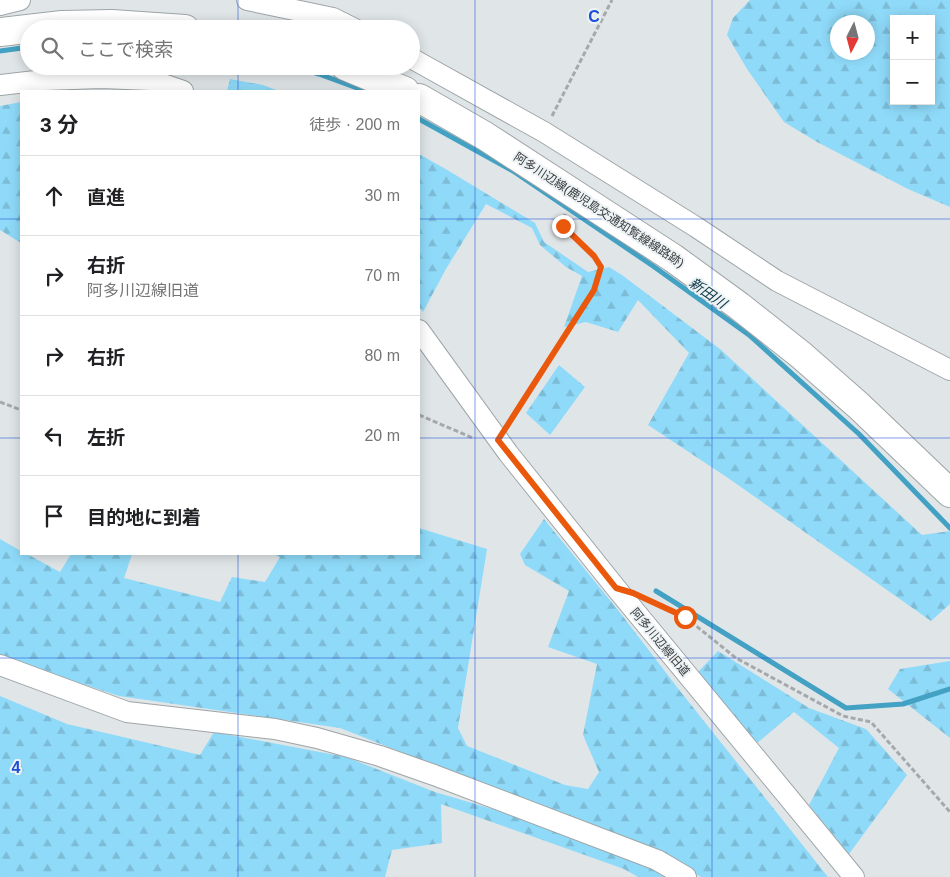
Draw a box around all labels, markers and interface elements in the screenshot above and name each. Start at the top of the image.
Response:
text: C [588,8,600,25]
north arrow [830,15,875,60]
map controls [890,15,935,105]
button: + [890,15,935,60]
search box [20,20,420,75]
icon: search [38,34,66,62]
text: ここで検索 [78,39,173,60]
button: − [890,60,935,105]
text: 3 分 [40,113,79,136]
text: 徒歩 · 200 m [309,116,400,133]
street label: 阿多川辺線(鹿児島交通知覧線線路跡) [511,150,687,270]
icon: ahead [40,182,68,210]
text: 直進 [87,187,125,208]
text: 30 m [364,187,400,204]
route end [552,215,575,238]
text: 右折 [87,255,125,276]
icon: right [40,262,68,290]
text: 70 m [364,267,400,284]
water label: 新田川 [686,274,731,313]
text: 阿多川辺線旧道 [87,282,199,299]
icon: right [40,342,68,370]
text: 右折 [87,347,125,368]
text: 80 m [364,347,400,364]
icon: left [40,422,68,450]
text: 左折 [87,427,125,448]
text: 20 m [364,427,400,444]
icon: arrive [40,502,68,530]
text: 目的地に到着 [87,507,201,528]
street label: 阿多川辺線旧道 [628,605,692,679]
route start [674,606,697,629]
text: 4 [12,759,21,776]

